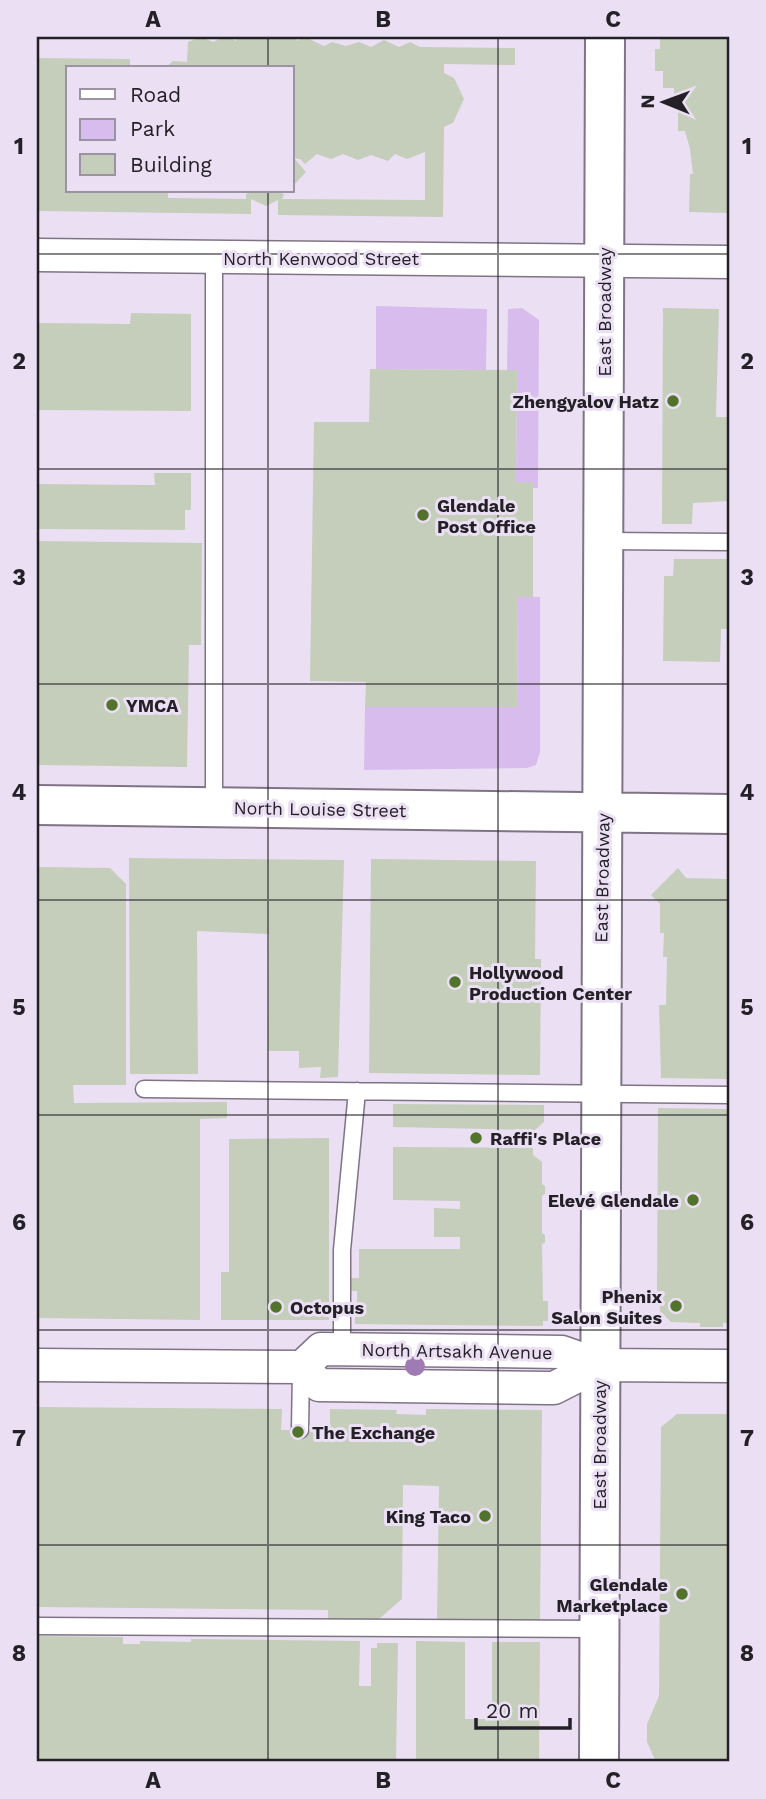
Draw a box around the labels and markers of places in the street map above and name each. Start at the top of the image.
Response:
place label: Zhengyalov Hatz [513,391,659,412]
marker: Zhengyalov Hatz [665,393,681,409]
place label: Glendale Post Office [437,495,536,537]
marker: Glendale Post Office [415,507,431,523]
place label: YMCA [126,695,179,716]
marker: YMCA [104,697,120,713]
place label: Hollywood Production Center [469,962,632,1004]
marker: Hollywood Production Center [447,974,463,990]
place label: Raffi's Place [490,1128,601,1149]
marker: Raffi's Place [468,1130,484,1146]
place label: Elevé Glendale [548,1190,679,1211]
marker: Elevé Glendale [685,1192,701,1208]
place label: Phenix Salon Suites [551,1286,662,1328]
place label: Octopus [290,1297,365,1318]
marker: Phenix Salon Suites [668,1298,684,1314]
marker: Octopus [268,1299,284,1315]
place label: The Exchange [312,1422,435,1443]
marker: The Exchange [290,1424,306,1440]
place label: King Taco [386,1506,471,1527]
marker: King Taco [477,1508,493,1524]
place label: Glendale Marketplace [556,1574,668,1616]
marker: Glendale Marketplace [674,1586,690,1602]

